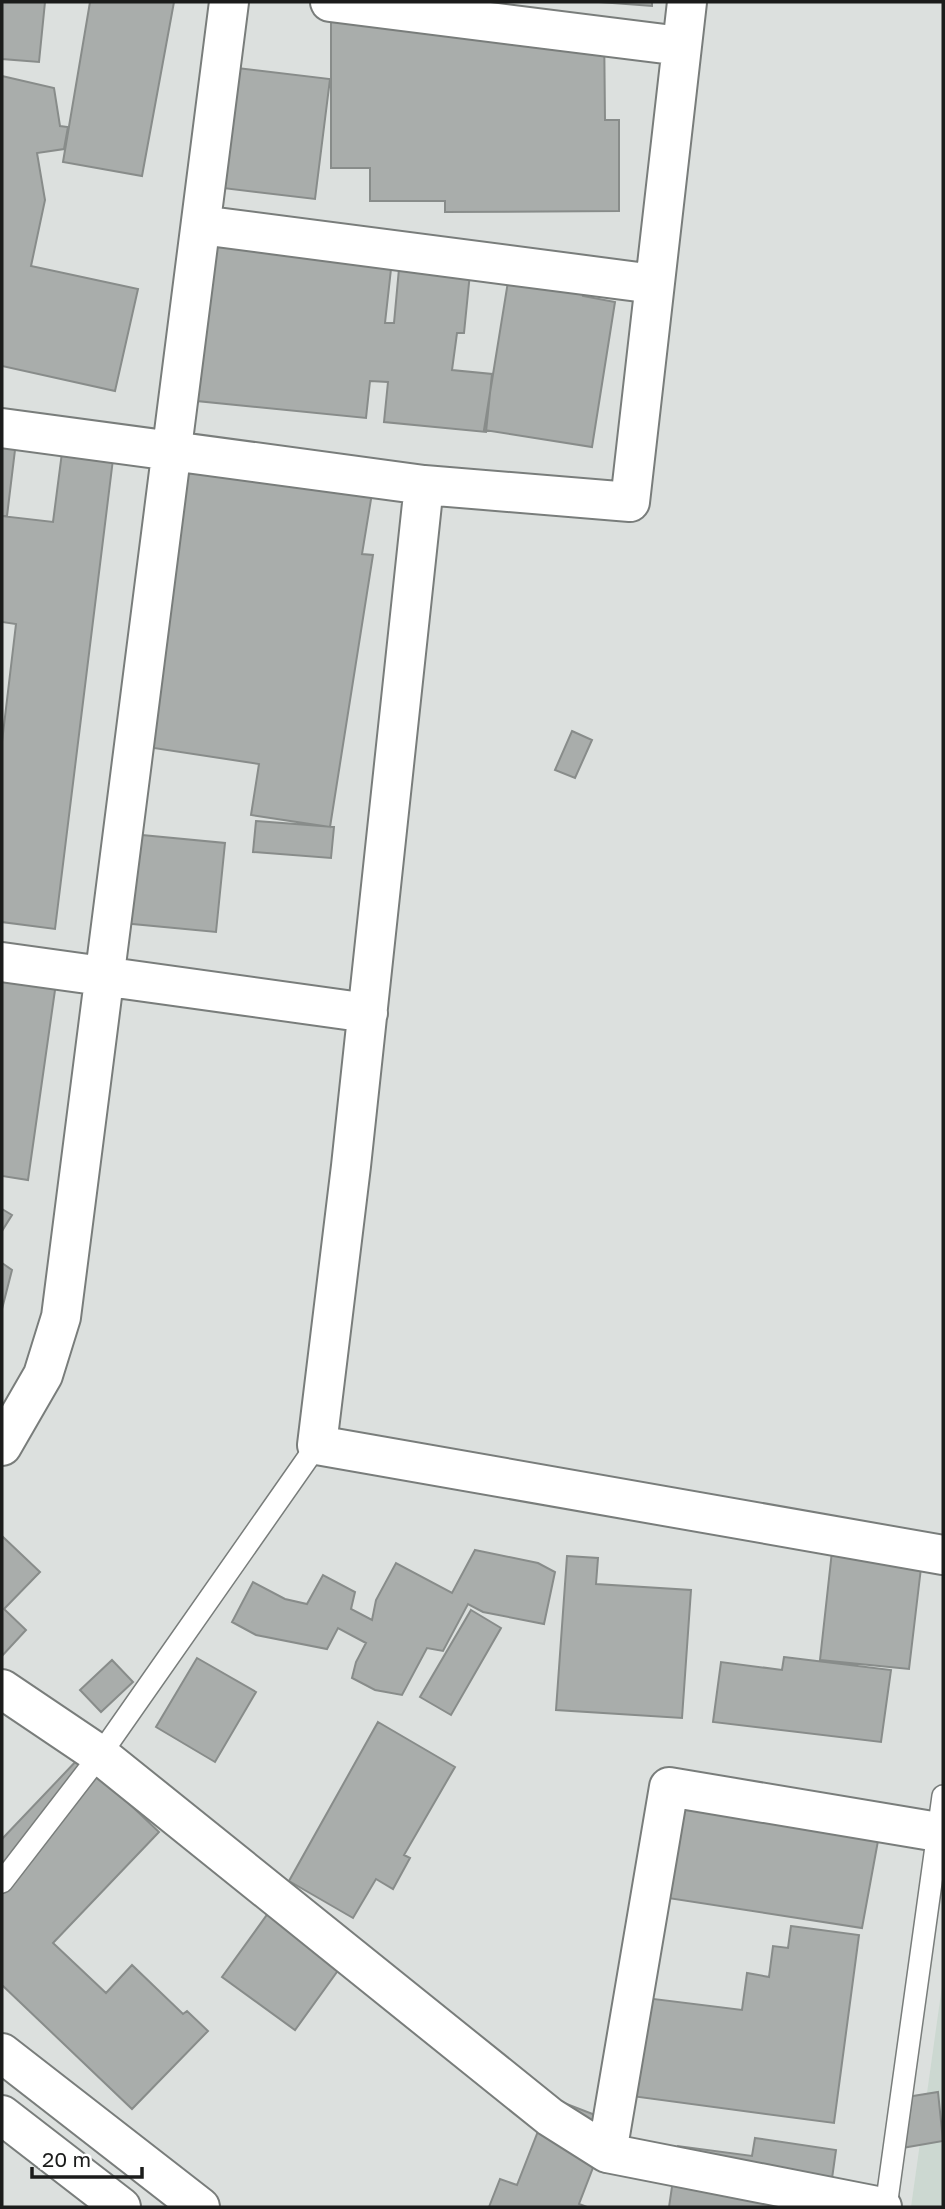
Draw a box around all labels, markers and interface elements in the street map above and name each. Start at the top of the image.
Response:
scale bar [32,2136,142,2180]
text: 20 m [42,2146,91,2172]

